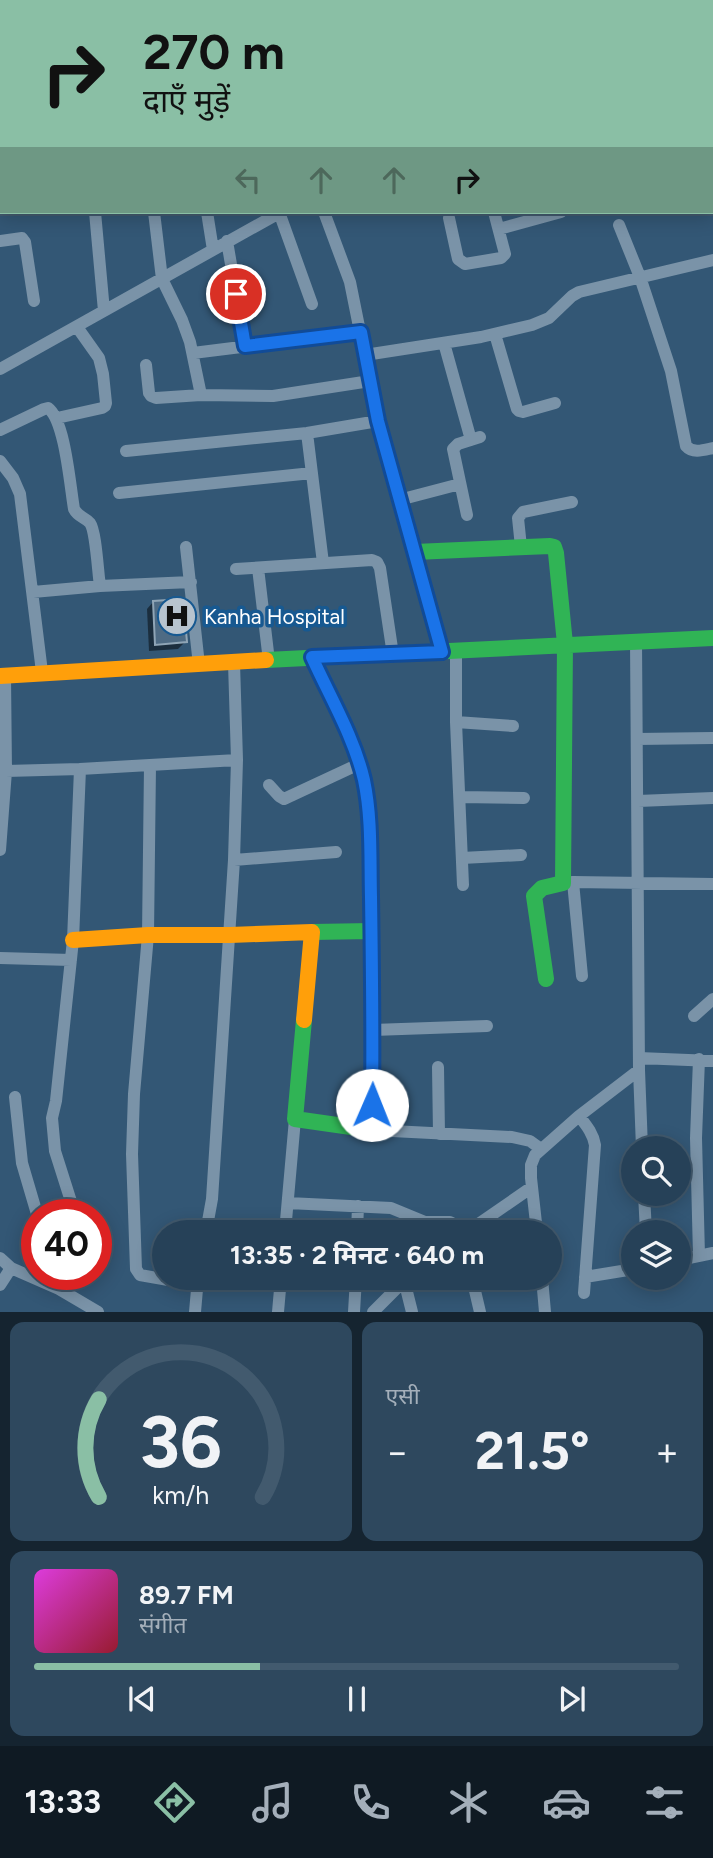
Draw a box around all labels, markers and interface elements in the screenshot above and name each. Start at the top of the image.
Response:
text: 270 m [143,22,285,81]
icon: right [28,28,119,119]
text: दाएँ मुड़ें [143,82,230,120]
icon: left [229,161,267,199]
icon: ahead [302,161,340,199]
icon: ahead [375,161,413,199]
icon: right [448,161,486,199]
pin [206,264,266,324]
icon: arrive [217,275,255,313]
hospital icon: Kanha Hospital [156,595,198,637]
place label: Kanha Hospital [204,604,345,629]
position arrow [335,1068,409,1142]
map controls [621,1136,691,1290]
button: search [621,1136,691,1206]
speed limit sign: 40 [21,1199,112,1290]
button: layers [621,1220,691,1290]
text: 13:35 · 2 मिनट · 640 m [230,1239,484,1271]
text: एसी [386,1382,420,1410]
text: 36 [139,1399,222,1486]
text: 21.5° [475,1420,590,1482]
text: − [386,1429,409,1475]
text: + [655,1429,679,1475]
text: km/h [152,1480,209,1510]
text: 89.7 FM [139,1579,234,1611]
text: संगीत [139,1611,187,1639]
icon: previous [123,1680,161,1718]
icon: pause [338,1680,376,1718]
icon: next [553,1680,591,1718]
icon: directions [150,1778,199,1827]
icon: music [248,1778,297,1827]
icon: phone [346,1778,395,1827]
icon: climate [444,1778,493,1827]
icon: car [542,1778,591,1827]
icon: filters [640,1778,689,1827]
text: 13:33 [24,1783,101,1821]

